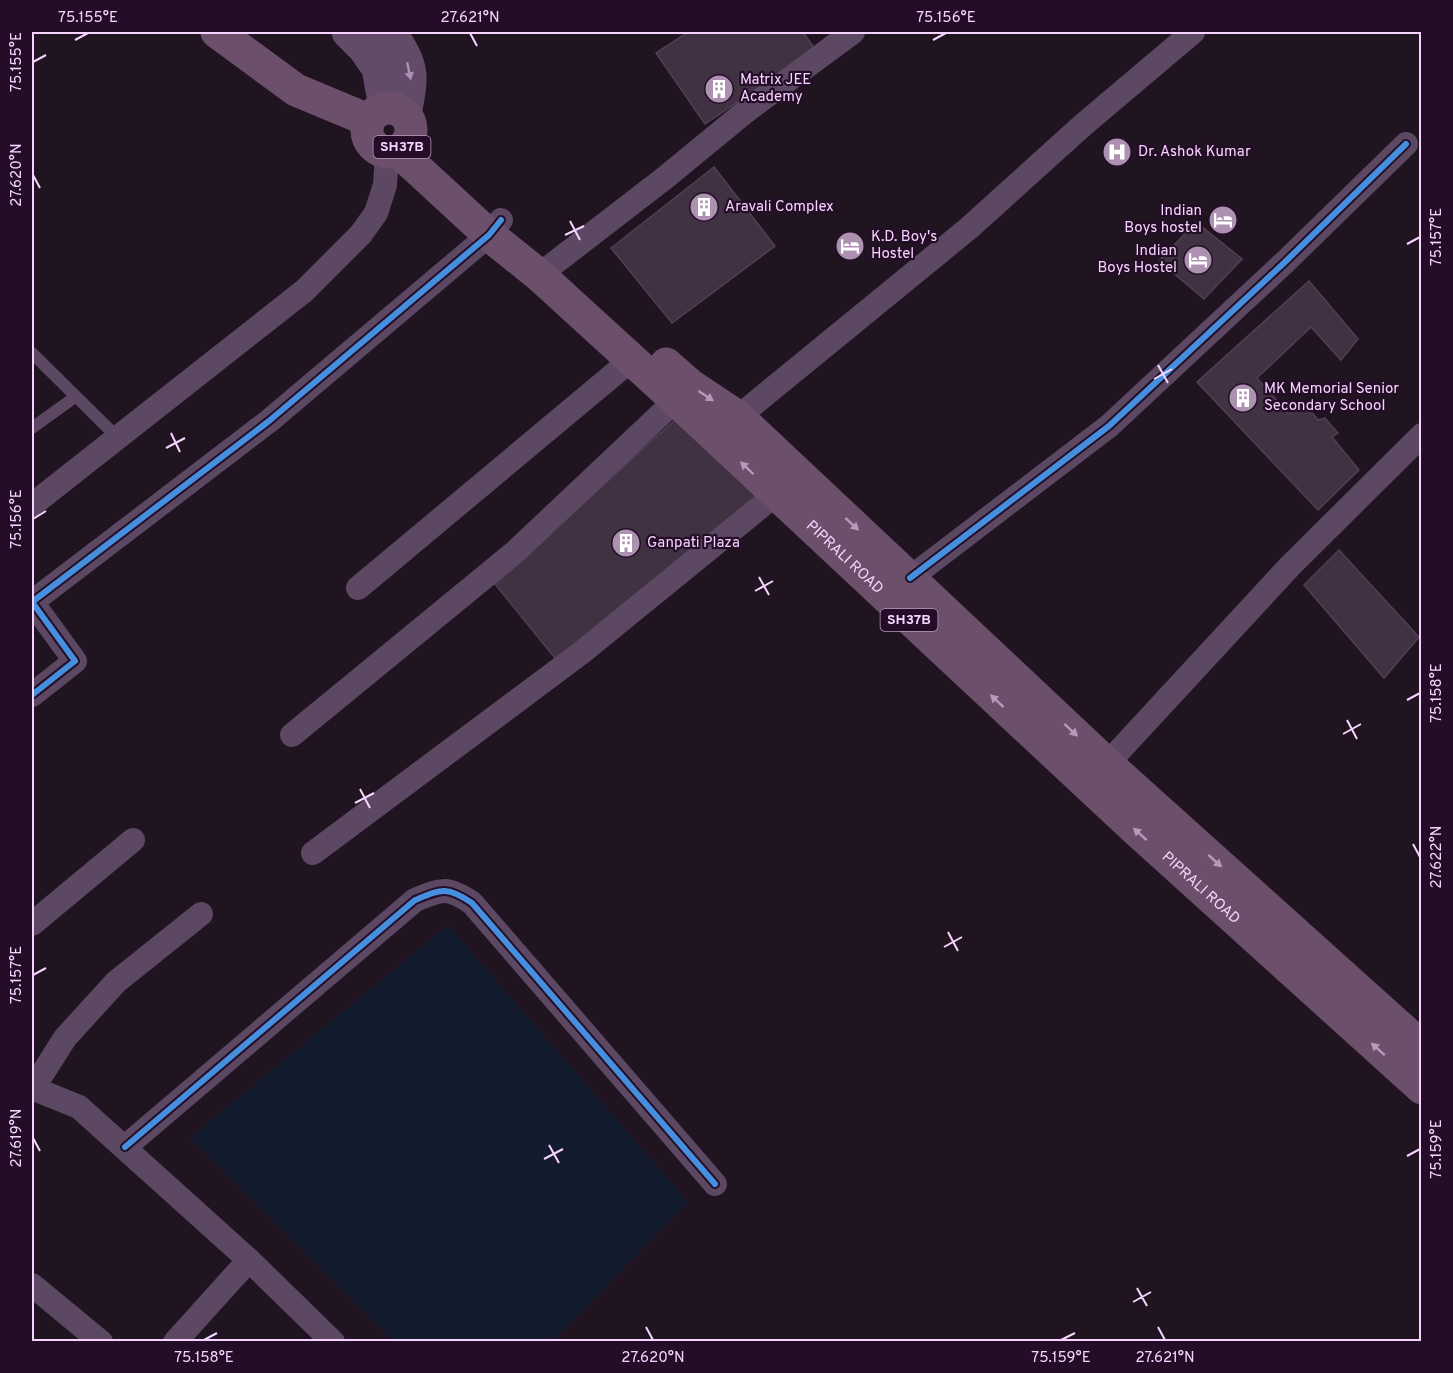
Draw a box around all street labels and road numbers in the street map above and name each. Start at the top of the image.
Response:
road number: SH37B [374,136,430,158]
street label: PIPRALI ROAD [802,517,887,598]
road number: SH37B [880,609,938,631]
street label: PIPRALI ROAD [1158,848,1244,928]

